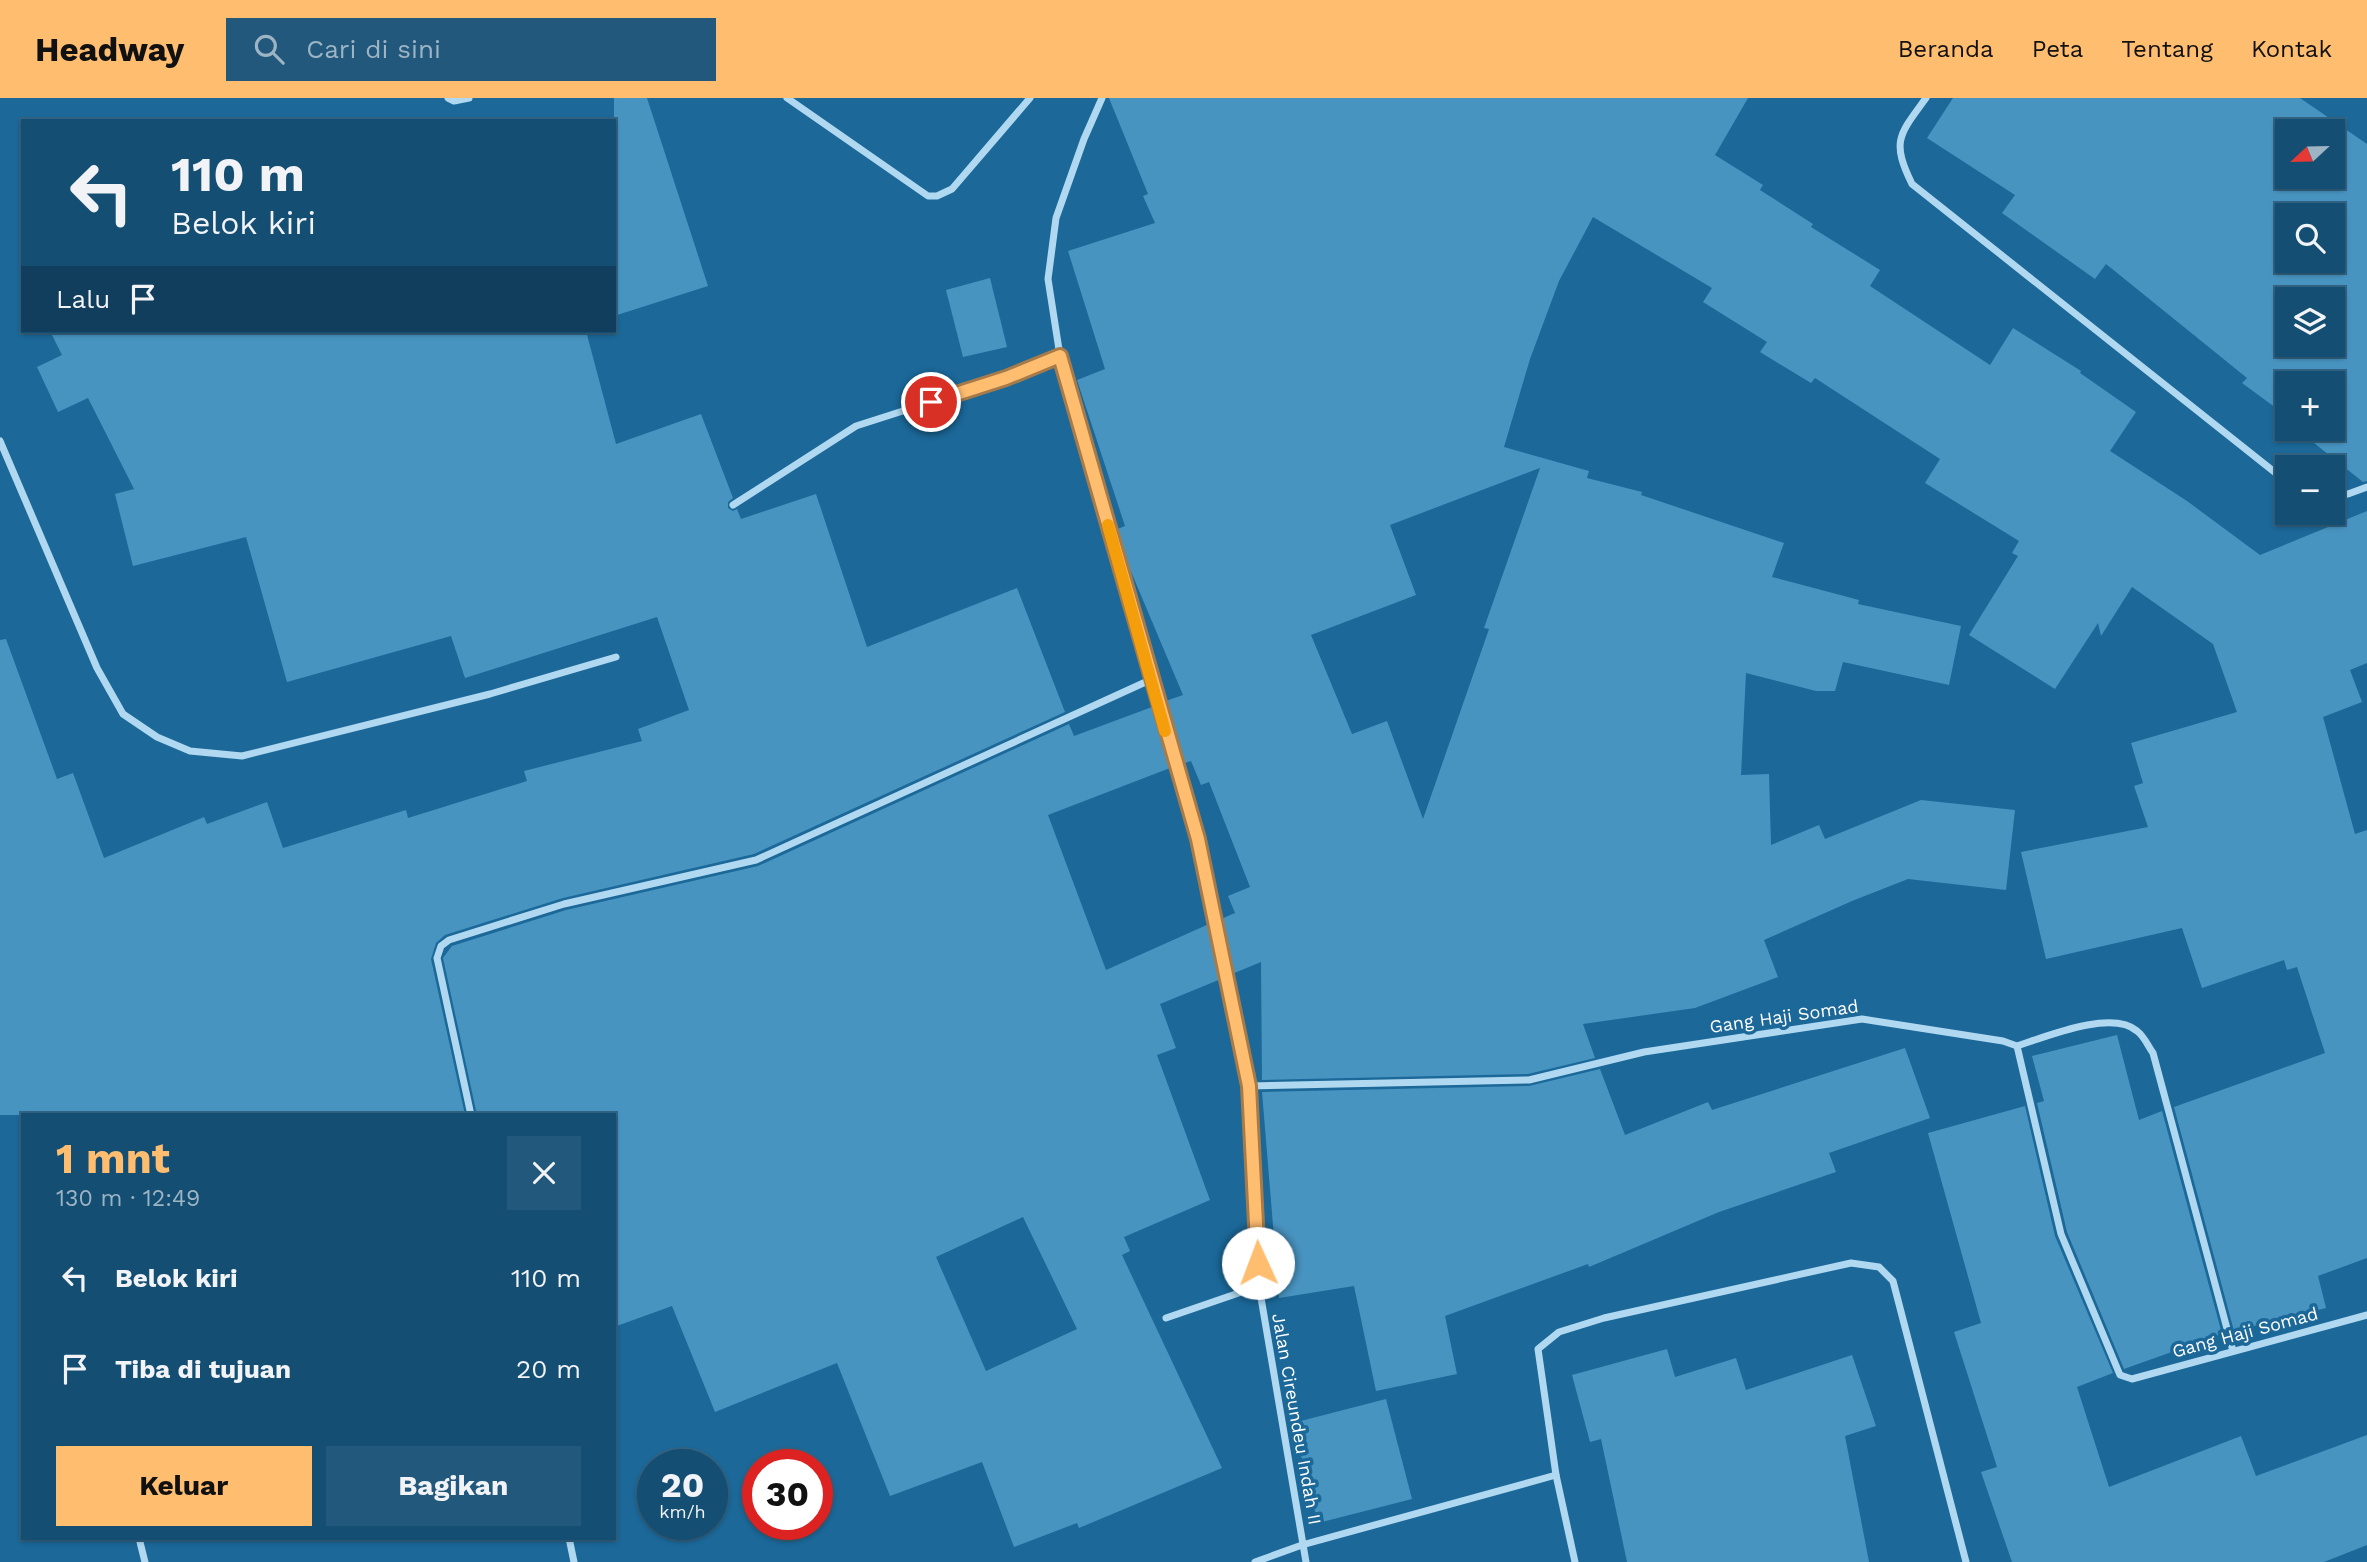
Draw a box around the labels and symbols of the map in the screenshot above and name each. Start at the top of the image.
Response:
north arrow [2275,119,2345,189]
pin [901,372,961,432]
street label: Gang Haji Somad [1708,995,1860,1037]
position arrow [1221,1226,1295,1300]
street label: Gang Haji Somad [2170,1302,2320,1362]
street label: Jalan Cireundeu Indah II [1268,1312,1326,1526]
speed limit sign: 30 [742,1449,833,1540]

